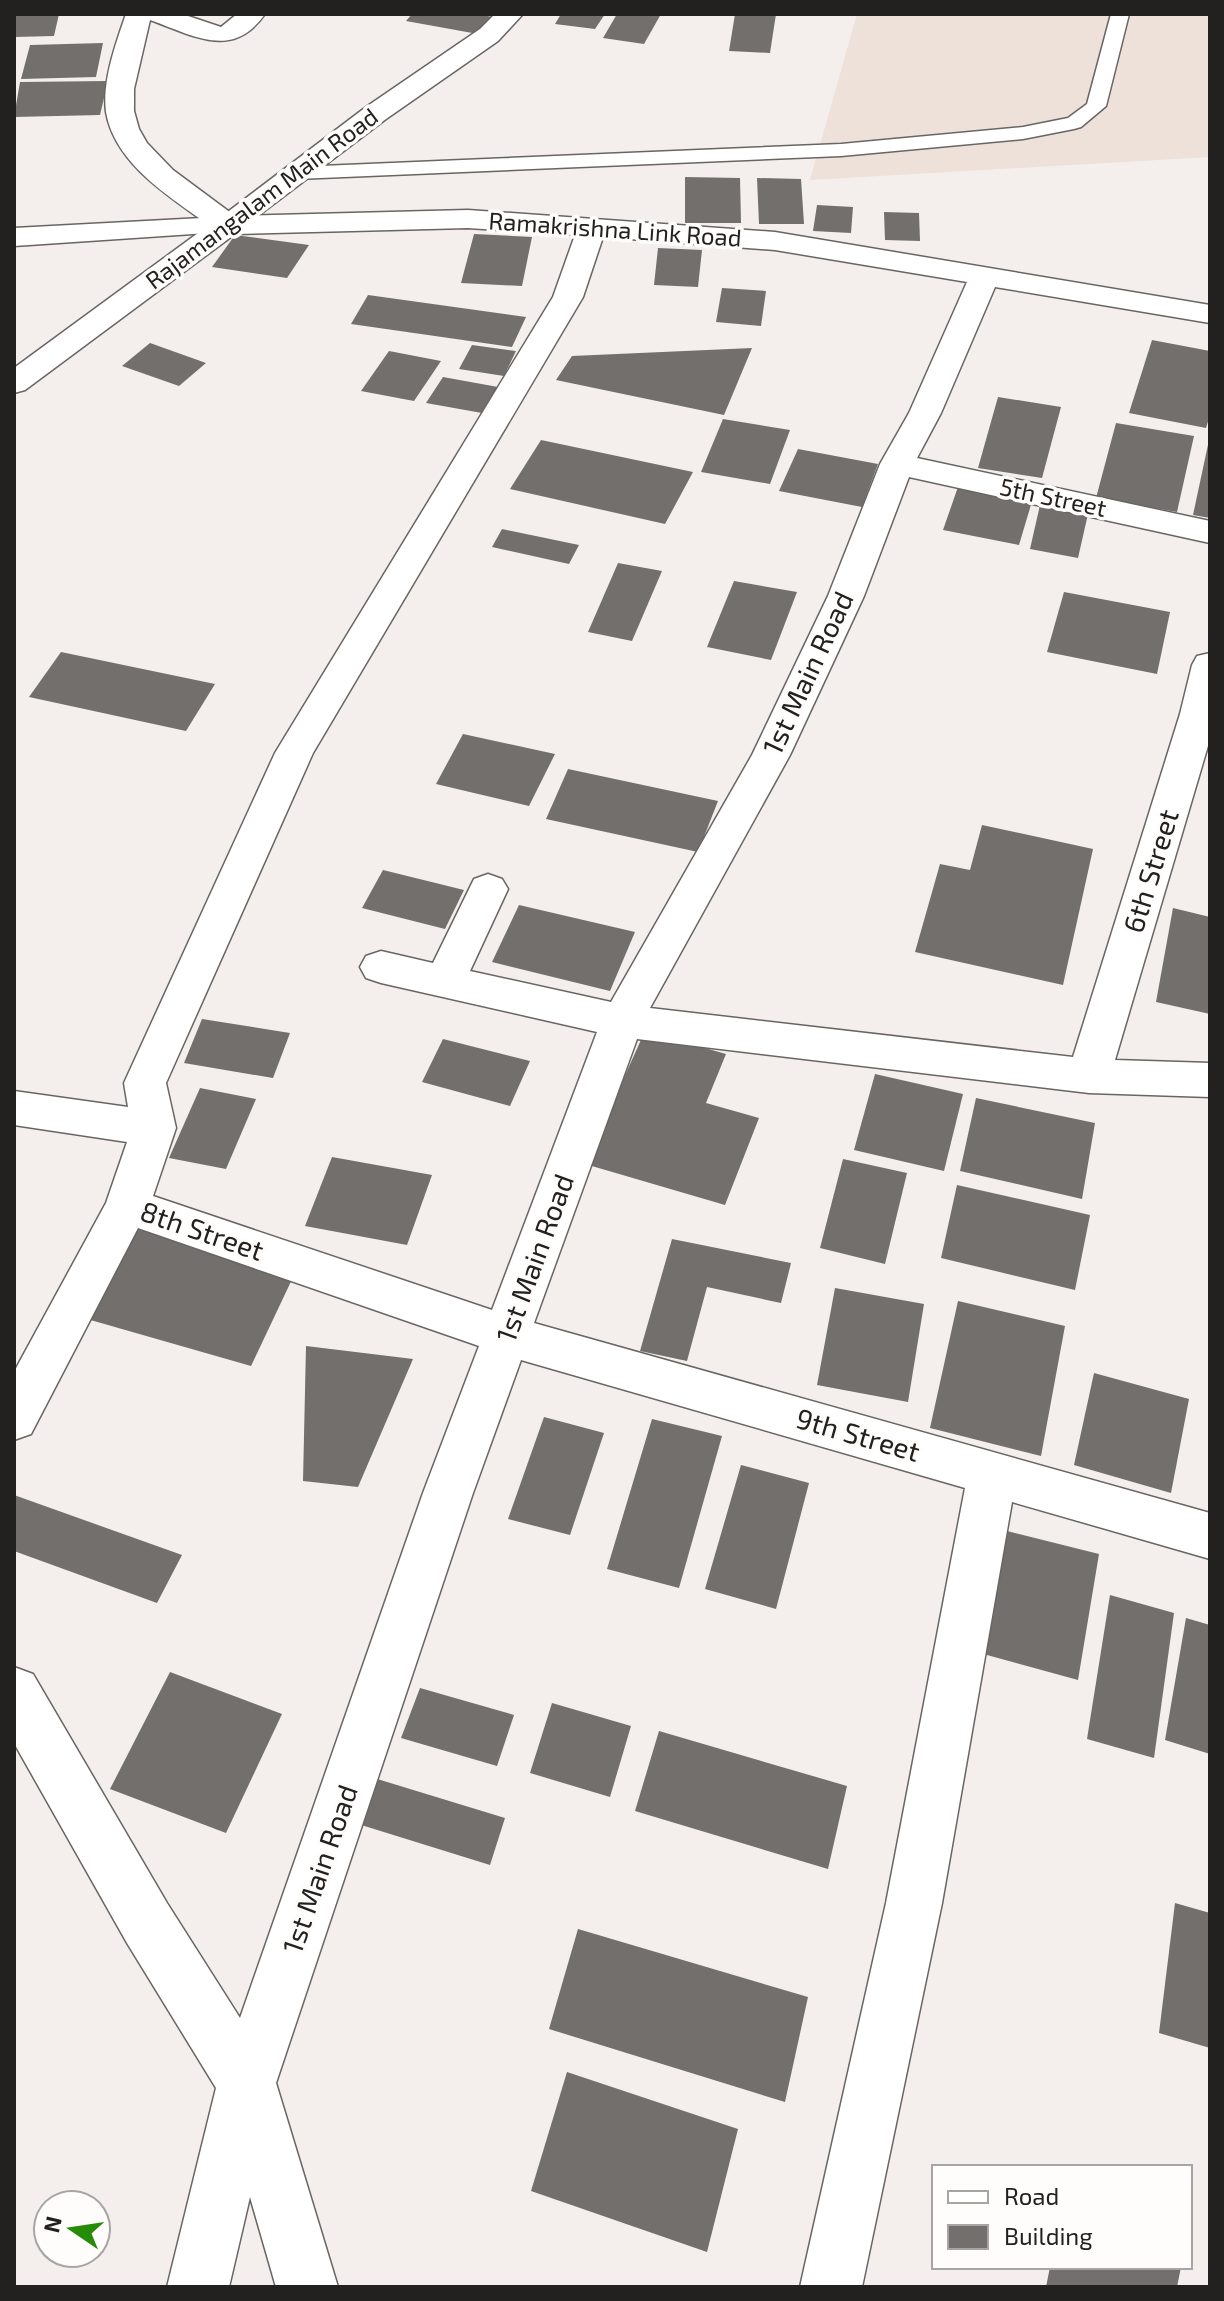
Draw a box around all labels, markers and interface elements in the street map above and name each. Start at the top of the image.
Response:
street label: Rajamangalam Main Road [139,101,383,295]
street label: Ramakrishna Link Road [488,205,743,252]
street label: 5th Street [997,471,1109,522]
street label: 1st Main Road [754,586,860,760]
street label: 6th Street [1115,805,1185,936]
street label: 1st Main Road [488,1169,580,1346]
street label: 8th Street [136,1193,268,1267]
street label: 9th Street [793,1400,924,1468]
street label: 1st Main Road [274,1780,364,1957]
legend [932,2165,1192,2269]
text: Road [1004,2181,1059,2210]
north arrow [32,2189,112,2269]
text: N [37,2214,66,2235]
text: Building [1004,2221,1093,2250]

